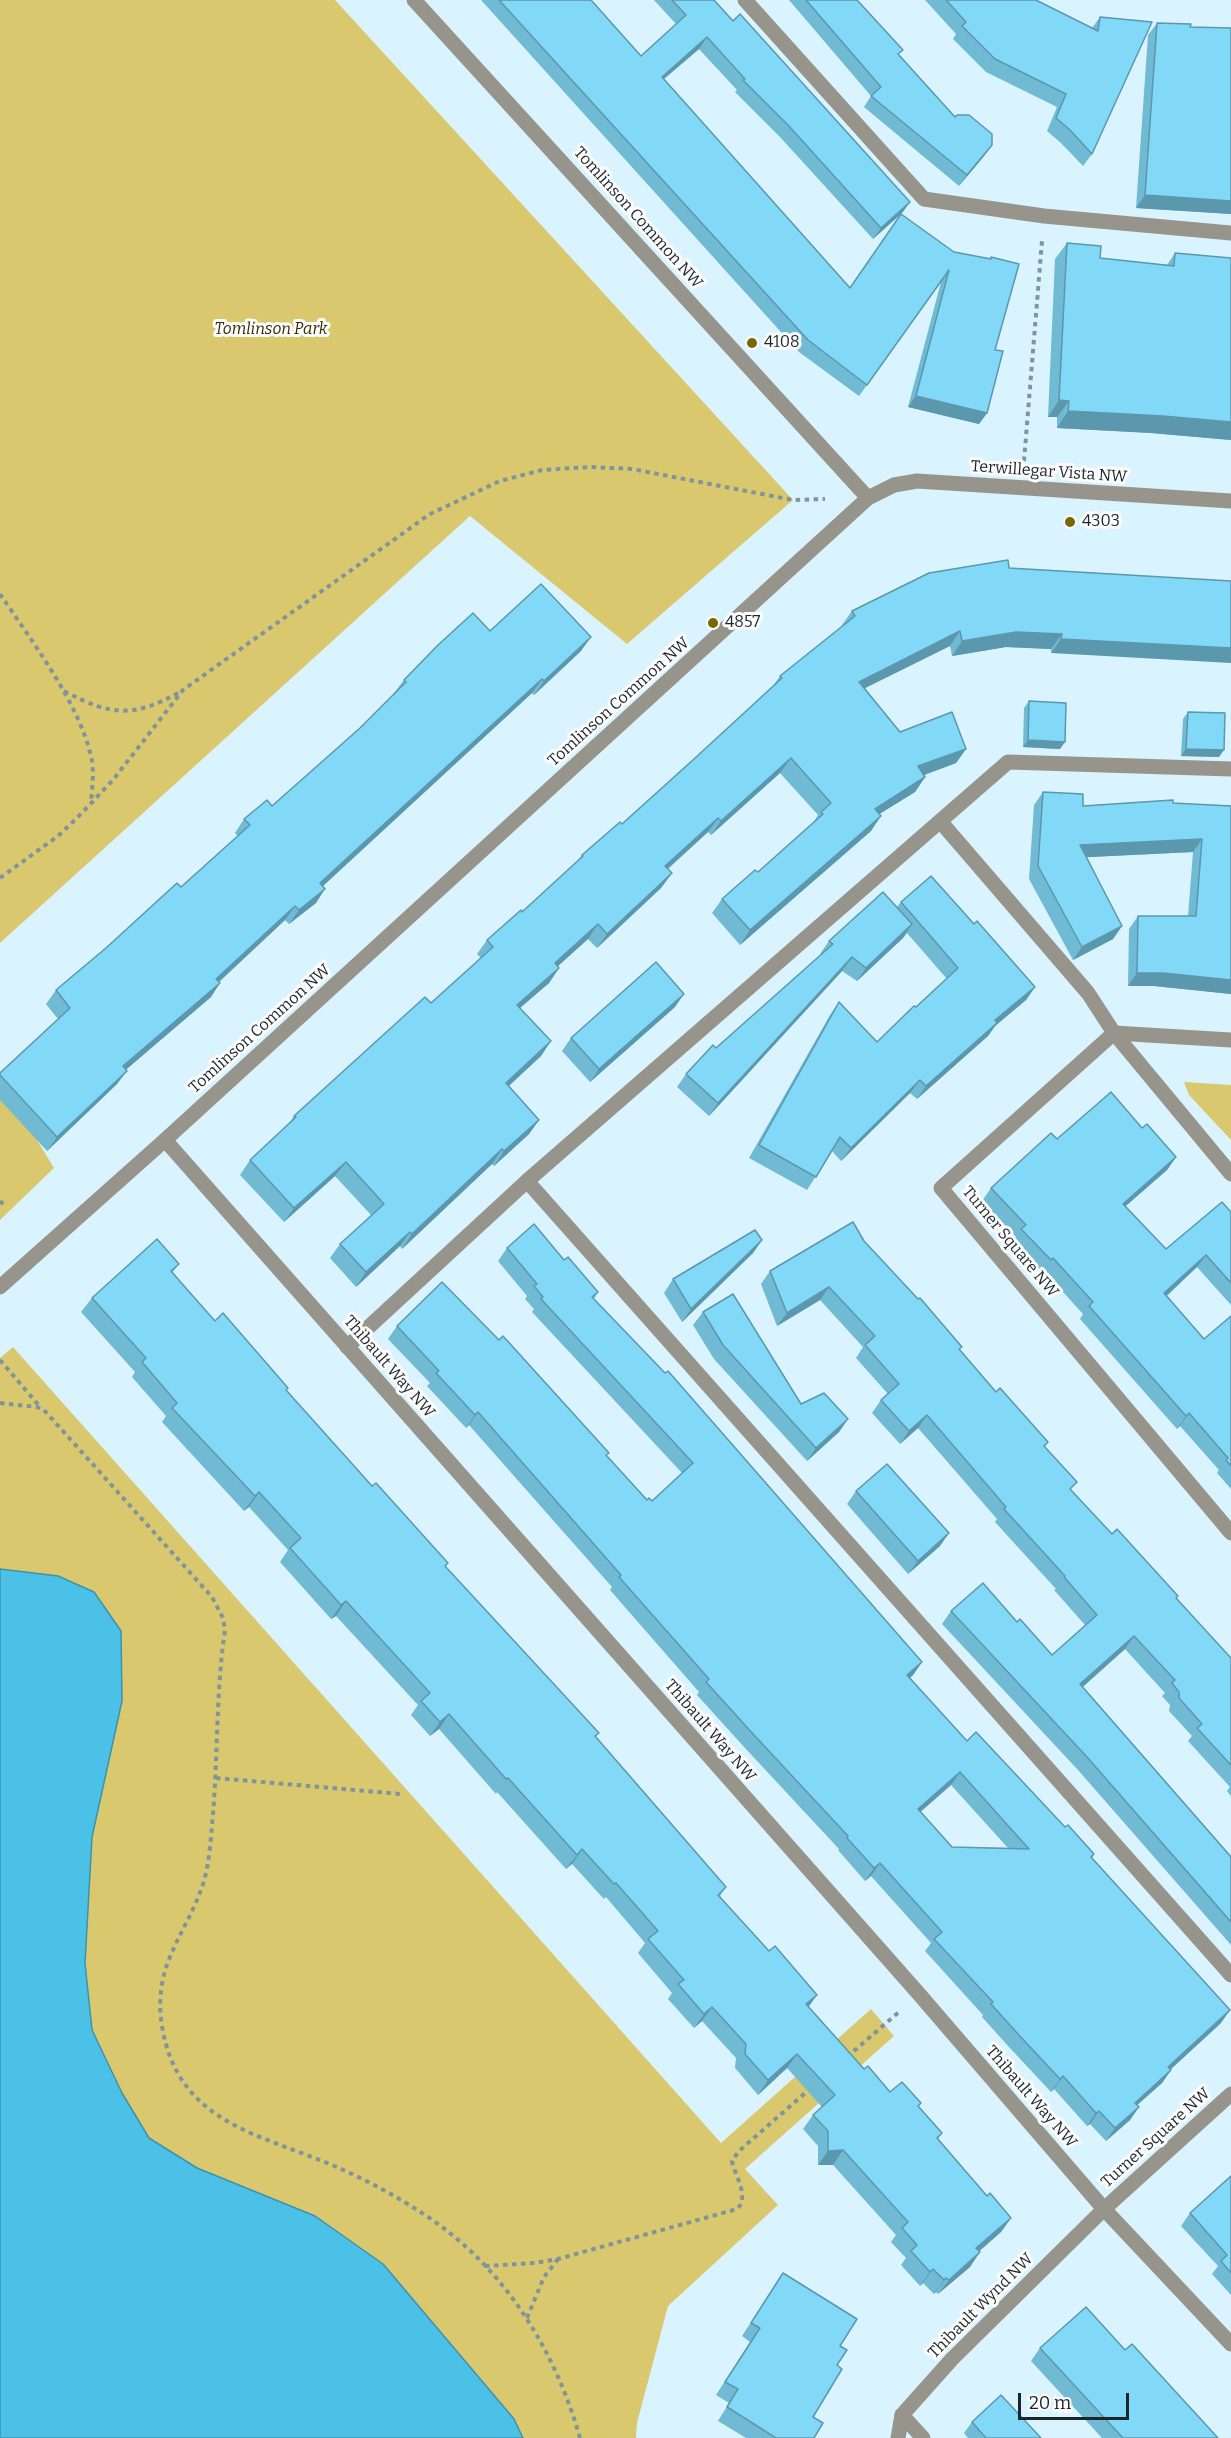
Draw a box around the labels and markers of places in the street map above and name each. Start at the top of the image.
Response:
place label: 4108 [764,333,800,353]
marker: 4108 [745,336,759,350]
place label: 4303 [1082,512,1120,532]
marker: 4303 [1063,515,1077,529]
place label: 4857 [725,613,760,633]
marker: 4857 [706,616,720,630]

